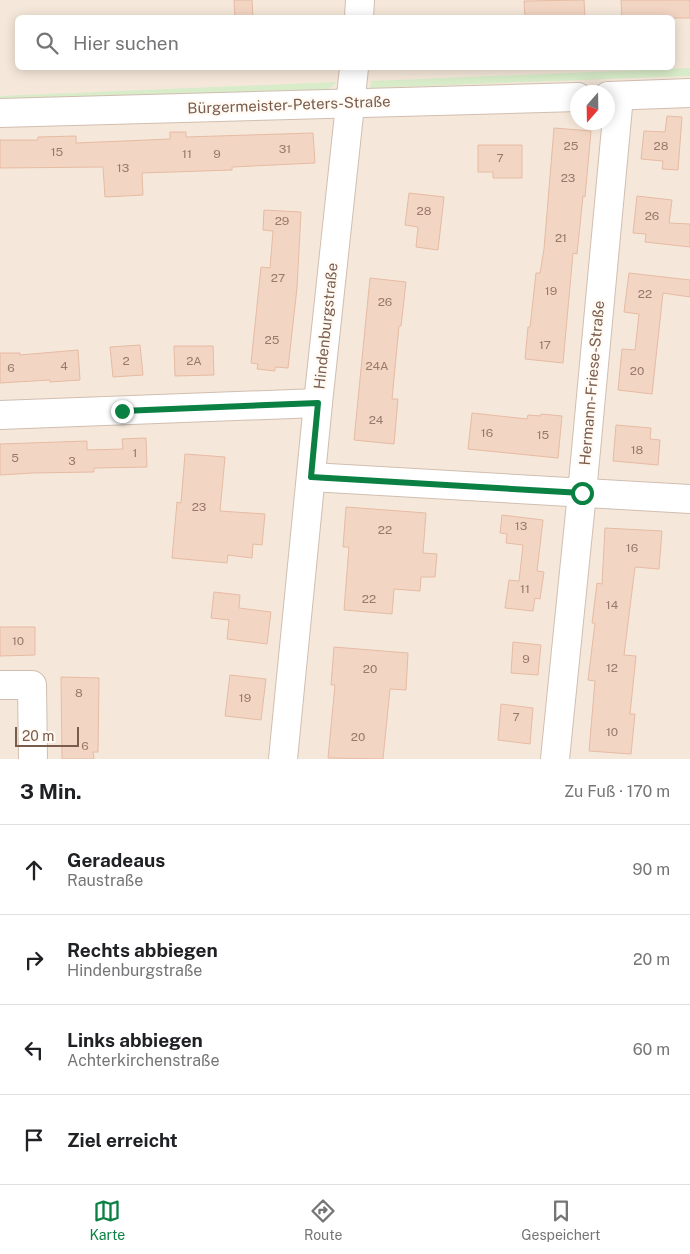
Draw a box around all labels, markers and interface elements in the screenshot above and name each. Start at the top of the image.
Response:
search box [15,15,675,70]
icon: search [33,29,61,57]
text: Hier suchen [73,32,179,54]
north arrow [570,85,615,130]
street label: Bürgermeister-Peters-Straße [187,92,391,117]
house number: 25 [564,139,579,153]
house number: 28 [654,139,669,153]
house number: 31 [279,142,291,156]
house number: 15 [51,145,64,159]
house number: 11 [182,147,192,161]
house number: 9 [213,147,221,161]
house number: 7 [496,151,504,165]
house number: 13 [117,161,129,175]
house number: 23 [561,171,575,185]
house number: 28 [417,204,432,218]
house number: 26 [645,209,659,223]
house number: 29 [275,214,289,228]
house number: 21 [555,231,567,245]
street label: Hindenburgstraße [310,262,341,390]
house number: 27 [271,271,285,285]
house number: 19 [545,284,557,298]
house number: 22 [638,287,652,301]
house number: 26 [378,295,392,309]
street label: Hermann-Friese-Straße [576,300,607,466]
house number: 25 [265,333,280,347]
house number: 17 [539,338,551,352]
house number: 2 [122,354,130,368]
house number: 2A [186,354,202,368]
house number: 4 [60,359,68,373]
house number: 24A [365,359,389,373]
house number: 6 [7,361,15,375]
house number: 20 [630,364,644,378]
route end [111,400,134,423]
house number: 24 [369,413,384,427]
house number: 16 [481,426,493,440]
house number: 15 [537,428,550,442]
house number: 18 [631,443,644,457]
house number: 1 [133,446,137,460]
house number: 5 [11,451,19,465]
house number: 3 [68,454,76,468]
route start [571,482,594,505]
house number: 23 [192,500,206,514]
house number: 13 [515,519,527,533]
house number: 22 [378,523,392,537]
house number: 16 [626,541,638,555]
house number: 11 [520,582,530,596]
house number: 22 [362,592,376,606]
house number: 14 [606,598,619,612]
house number: 10 [12,634,24,648]
house number: 9 [522,652,530,666]
house number: 12 [606,661,618,675]
house number: 20 [363,662,377,676]
house number: 8 [75,686,83,700]
house number: 19 [239,691,251,705]
house number: 7 [512,710,520,724]
scale bar [15,724,79,747]
house number: 10 [606,725,618,739]
text: 20 m [22,728,54,744]
house number: 20 [351,730,365,744]
house number: 6 [81,739,89,753]
text: 3 Min. [20,779,82,804]
text: Zu Fuß · 170 m [564,782,670,801]
text: Geradeaus [67,849,165,871]
icon: ahead [20,856,48,884]
text: 90 m [633,860,670,879]
text: Raustraße [67,871,143,890]
text: Rechts abbiegen [67,939,218,961]
icon: right [20,946,48,974]
text: 20 m [633,950,670,969]
text: Hindenburgstraße [67,961,202,980]
text: Links abbiegen [67,1029,203,1051]
icon: left [20,1036,48,1064]
text: 60 m [633,1040,670,1059]
text: Achterkirchenstraße [67,1051,220,1070]
icon: arrive [20,1126,48,1154]
text: Ziel erreicht [67,1129,178,1151]
tab: Karte [89,1197,125,1243]
tab: Route [304,1197,342,1243]
tab: Gespeichert [521,1197,601,1243]

